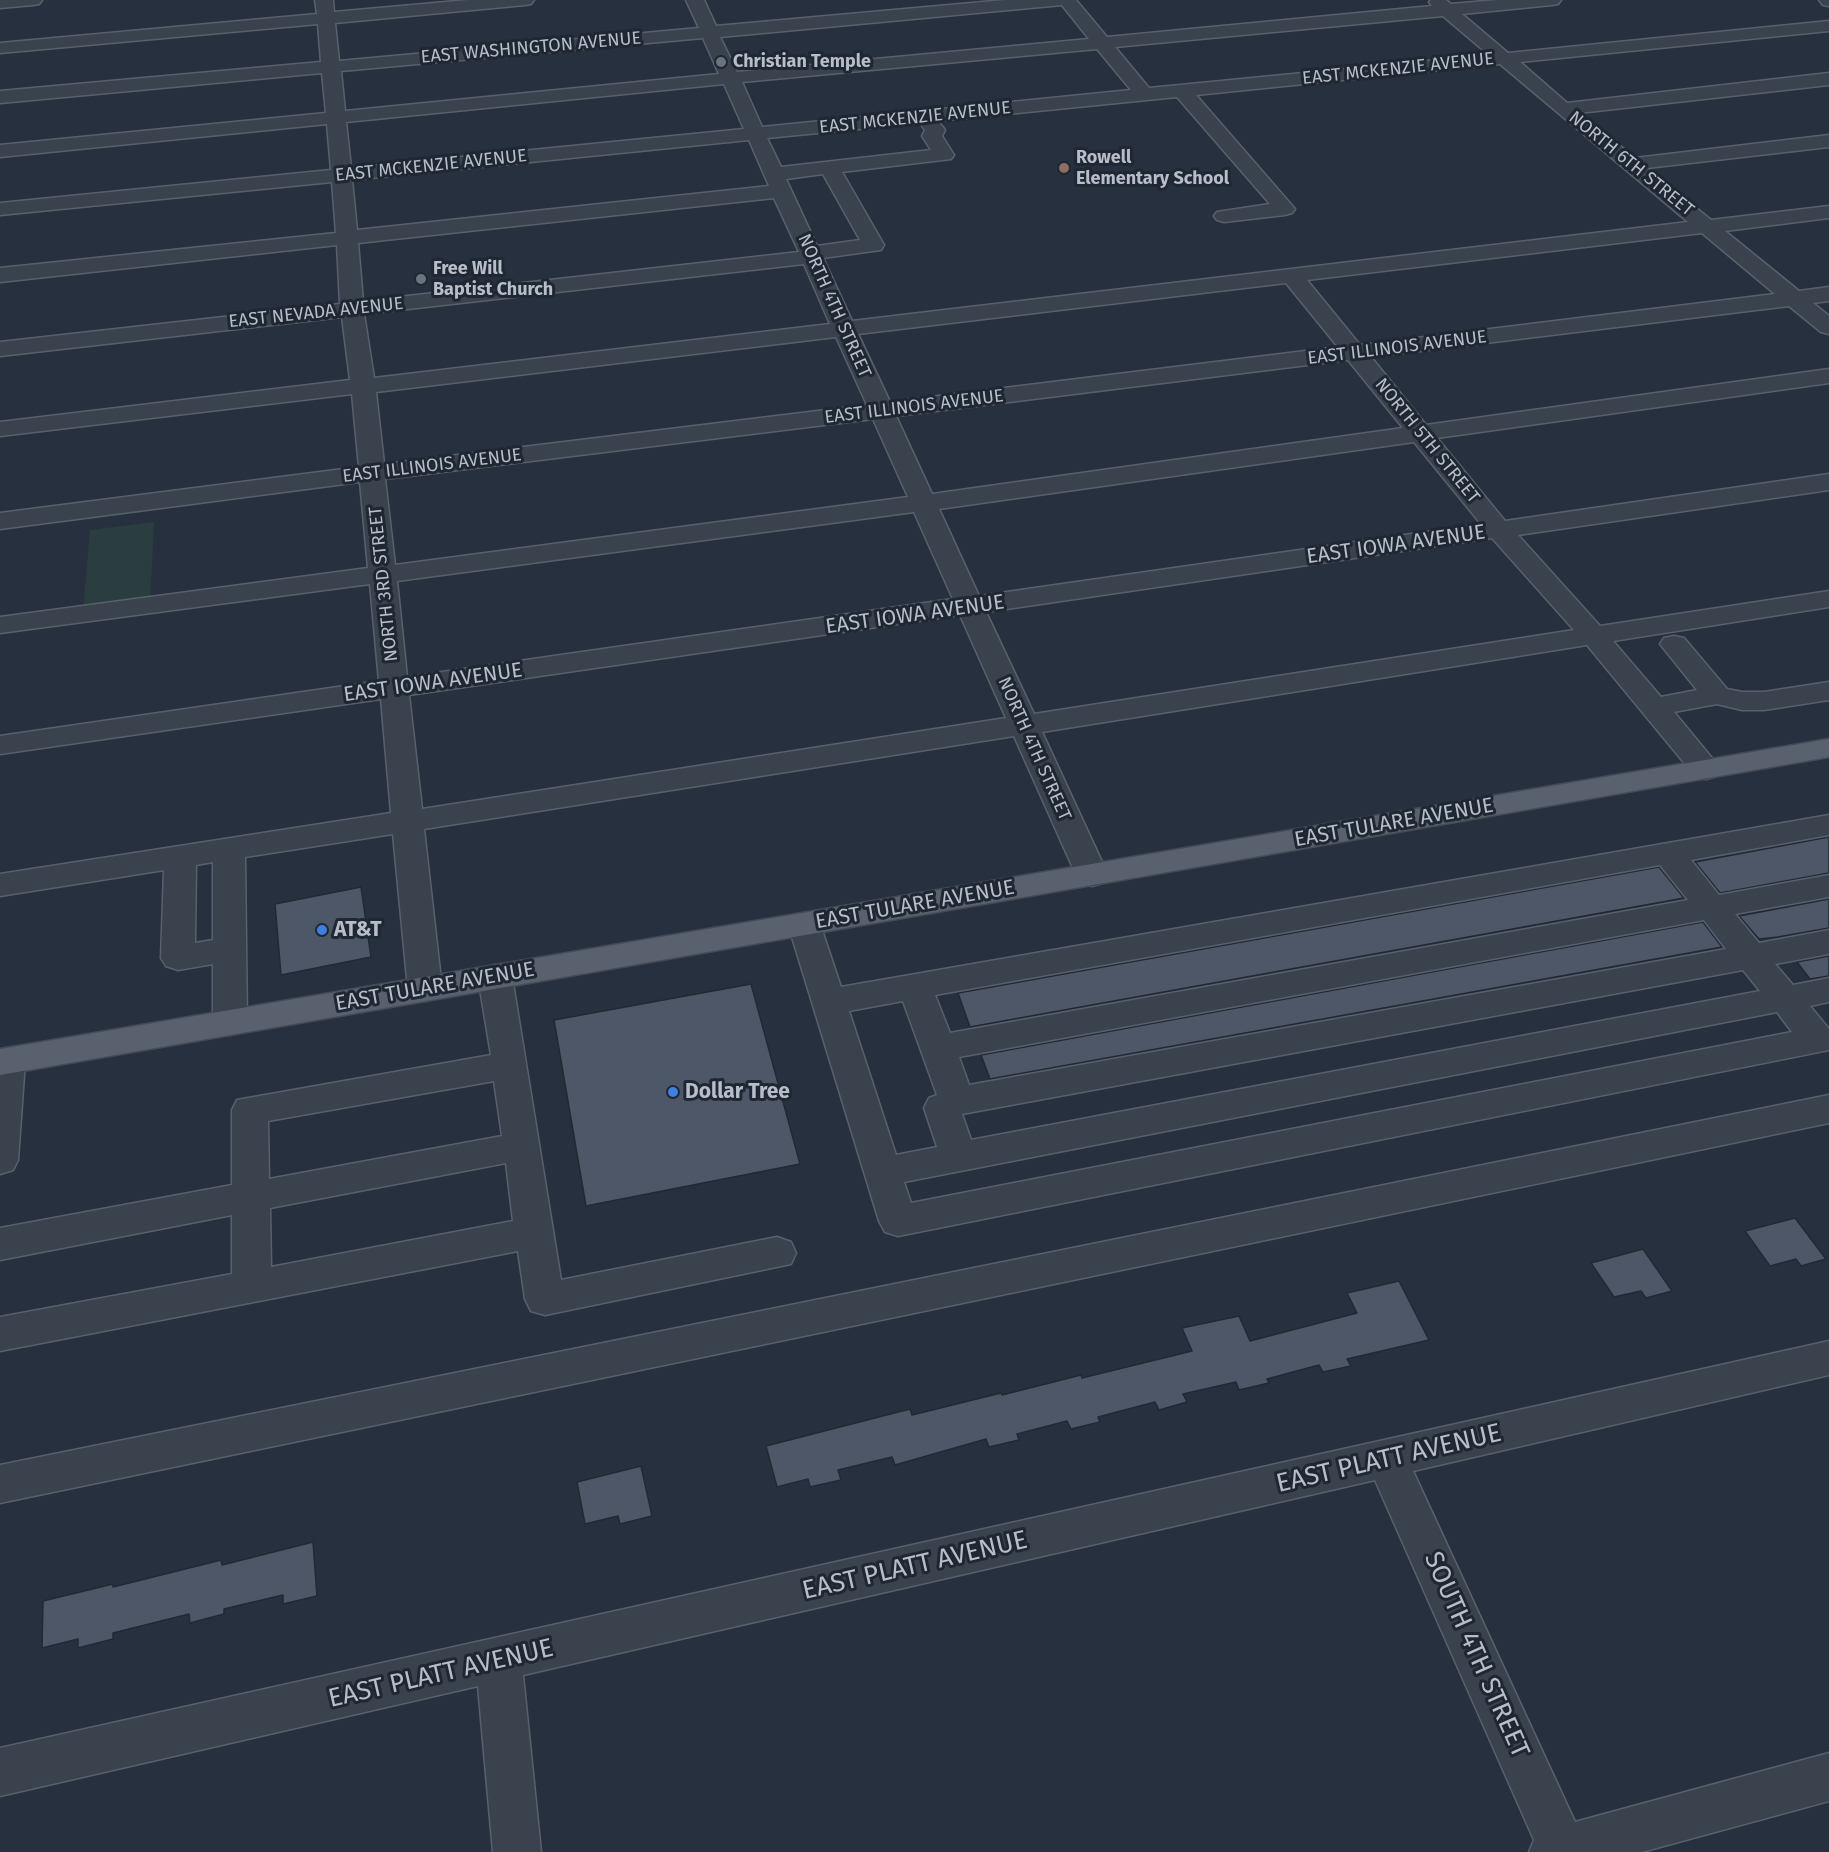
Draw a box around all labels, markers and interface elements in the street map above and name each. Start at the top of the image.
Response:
street label: EAST WASHINGTON AVENUE [420,28,642,68]
street label: EAST MCKENZIE AVENUE [1301,48,1495,90]
place label: Christian Temple [733,51,871,73]
marker: Christian Temple [714,55,728,69]
street label: EAST MCKENZIE AVENUE [818,97,1012,139]
street label: NORTH 6TH STREET [1564,107,1698,221]
street label: EAST MCKENZIE AVENUE [334,145,528,187]
place label: Rowell Elementary School [1076,147,1229,190]
marker: Rowell Elementary School [1057,161,1071,175]
street label: NORTH 4TH STREET [793,231,875,381]
place label: Free Will Baptist Church [433,258,553,300]
marker: Free Will Baptist Church [414,272,428,286]
street label: EAST NEVADA AVENUE [228,293,404,333]
street label: EAST ILLINOIS AVENUE [1306,326,1488,370]
street label: NORTH 5TH STREET [1370,374,1484,508]
street label: EAST ILLINOIS AVENUE [823,385,1005,429]
street label: EAST ILLINOIS AVENUE [341,444,523,488]
street label: NORTH 3RD STREET [365,505,403,663]
street label: EAST IOWA AVENUE [1305,520,1487,570]
street label: EAST IOWA AVENUE [824,590,1006,640]
street label: EAST IOWA AVENUE [342,658,524,708]
street label: NORTH 4TH STREET [993,674,1075,824]
street label: EAST TULARE AVENUE [1293,793,1495,853]
street label: EAST TULARE AVENUE [814,875,1016,935]
place label: AT&T [334,917,382,943]
marker: AT&T [315,923,329,937]
street label: EAST TULARE AVENUE [334,957,536,1017]
place label: Dollar Tree [685,1079,790,1105]
marker: Dollar Tree [666,1085,680,1099]
street label: EAST PLATT AVENUE [1273,1418,1505,1500]
street label: EAST PLATT AVENUE [799,1525,1031,1607]
street label: SOUTH 4TH STREET [1417,1547,1535,1763]
street label: EAST PLATT AVENUE [325,1633,557,1715]

